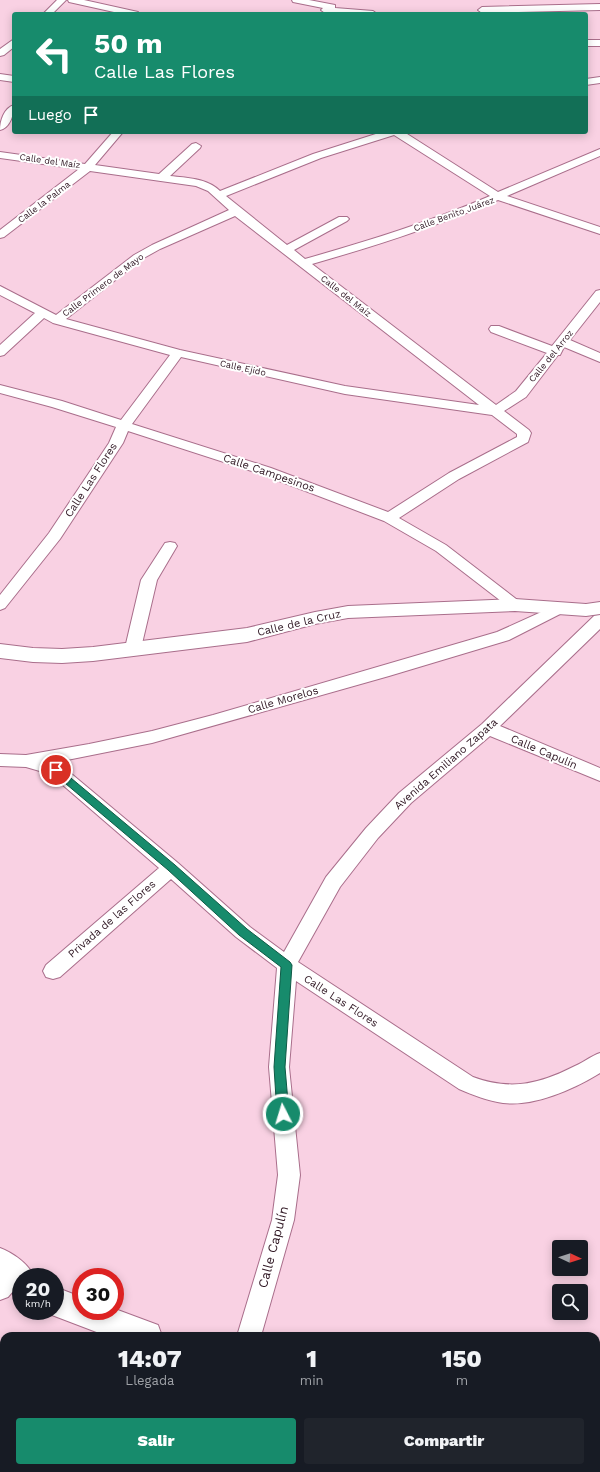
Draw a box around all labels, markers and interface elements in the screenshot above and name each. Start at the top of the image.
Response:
text: 50 m [94,27,163,60]
icon: left [28,28,80,80]
text: Calle Las Flores [94,61,235,82]
icon: arrive [80,104,102,126]
text: Luego [28,106,72,124]
street label: Calle del Maíz [19,152,81,170]
street label: Calle la Palma [16,179,72,225]
street label: Calle Benito Juárez [412,195,496,233]
street label: Calle Primero de Mayo [61,251,145,319]
street label: Calle del Maíz [319,273,373,319]
street label: Calle del Arroz [527,328,575,384]
street label: Calle Ejido [219,358,267,378]
street label: Calle Las Flores [62,440,120,520]
street label: Calle Campesinos [221,451,317,495]
street label: Calle de la Cruz [256,607,342,639]
street label: Calle Morelos [246,684,320,716]
street label: Avenida Emiliano Zapata [392,716,500,812]
street label: Calle Capulín [509,732,579,772]
pin [39,753,73,787]
icon: arrive [45,759,67,781]
street label: Privada de las Flores [66,877,159,961]
street label: Calle Las Flores [301,972,381,1030]
position arrow [262,1093,304,1135]
street label: Calle Capulín [255,1204,291,1290]
north arrow [552,1240,588,1276]
map controls [552,1240,588,1320]
speed limit sign: 30 [72,1268,124,1320]
text: 20 [26,1277,50,1301]
button: search [552,1284,588,1320]
text: km/h [25,1298,51,1309]
text: 14:07 [118,1345,182,1373]
text: 1 [306,1345,317,1373]
text: 150 [442,1345,482,1373]
text: Llegada [125,1373,174,1388]
text: min [300,1373,324,1388]
text: m [456,1373,468,1388]
button: Salir [16,1418,296,1464]
button: Compartir [304,1418,584,1464]

